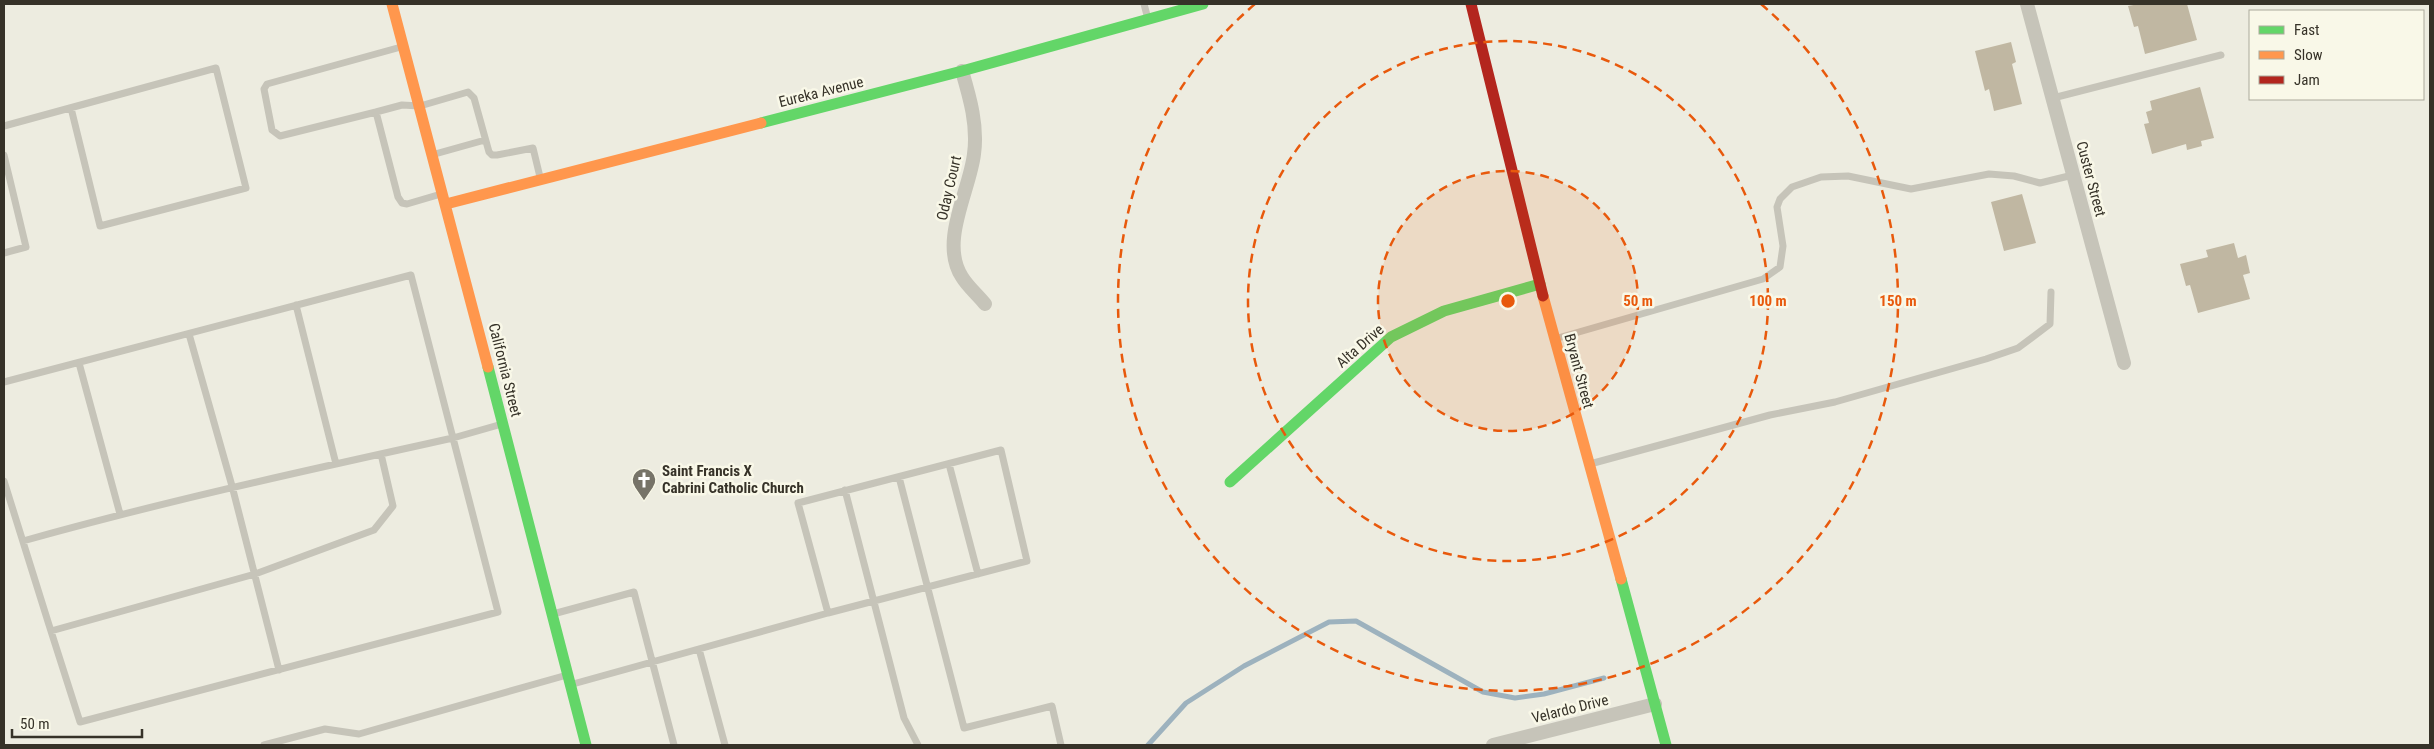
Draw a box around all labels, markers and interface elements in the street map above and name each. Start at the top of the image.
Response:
legend [2249,10,2424,100]
text: Fast [2294,21,2319,39]
text: Slow [2294,46,2323,64]
text: Jam [2294,71,2320,89]
street label: Eureka Avenue [777,73,865,111]
street label: Custer Street [2072,139,2110,219]
street label: Oday Court [933,154,965,222]
centre of rings [1499,292,1517,310]
text: 50 m [1623,292,1653,310]
text: 100 m [1749,292,1787,310]
text: 150 m [1879,292,1917,310]
street label: Alta Drive [1333,320,1387,372]
street label: California Street [485,321,525,419]
street label: Bryant Street [1560,332,1598,410]
place label: Saint Francis X Cabrini Catholic Church [662,462,804,497]
church icon: Saint Francis X Cabrini Catholic Church [631,467,657,501]
street label: Velardo Drive [1530,691,1610,727]
scale bar [12,706,142,738]
text: 50 m [20,715,50,733]

